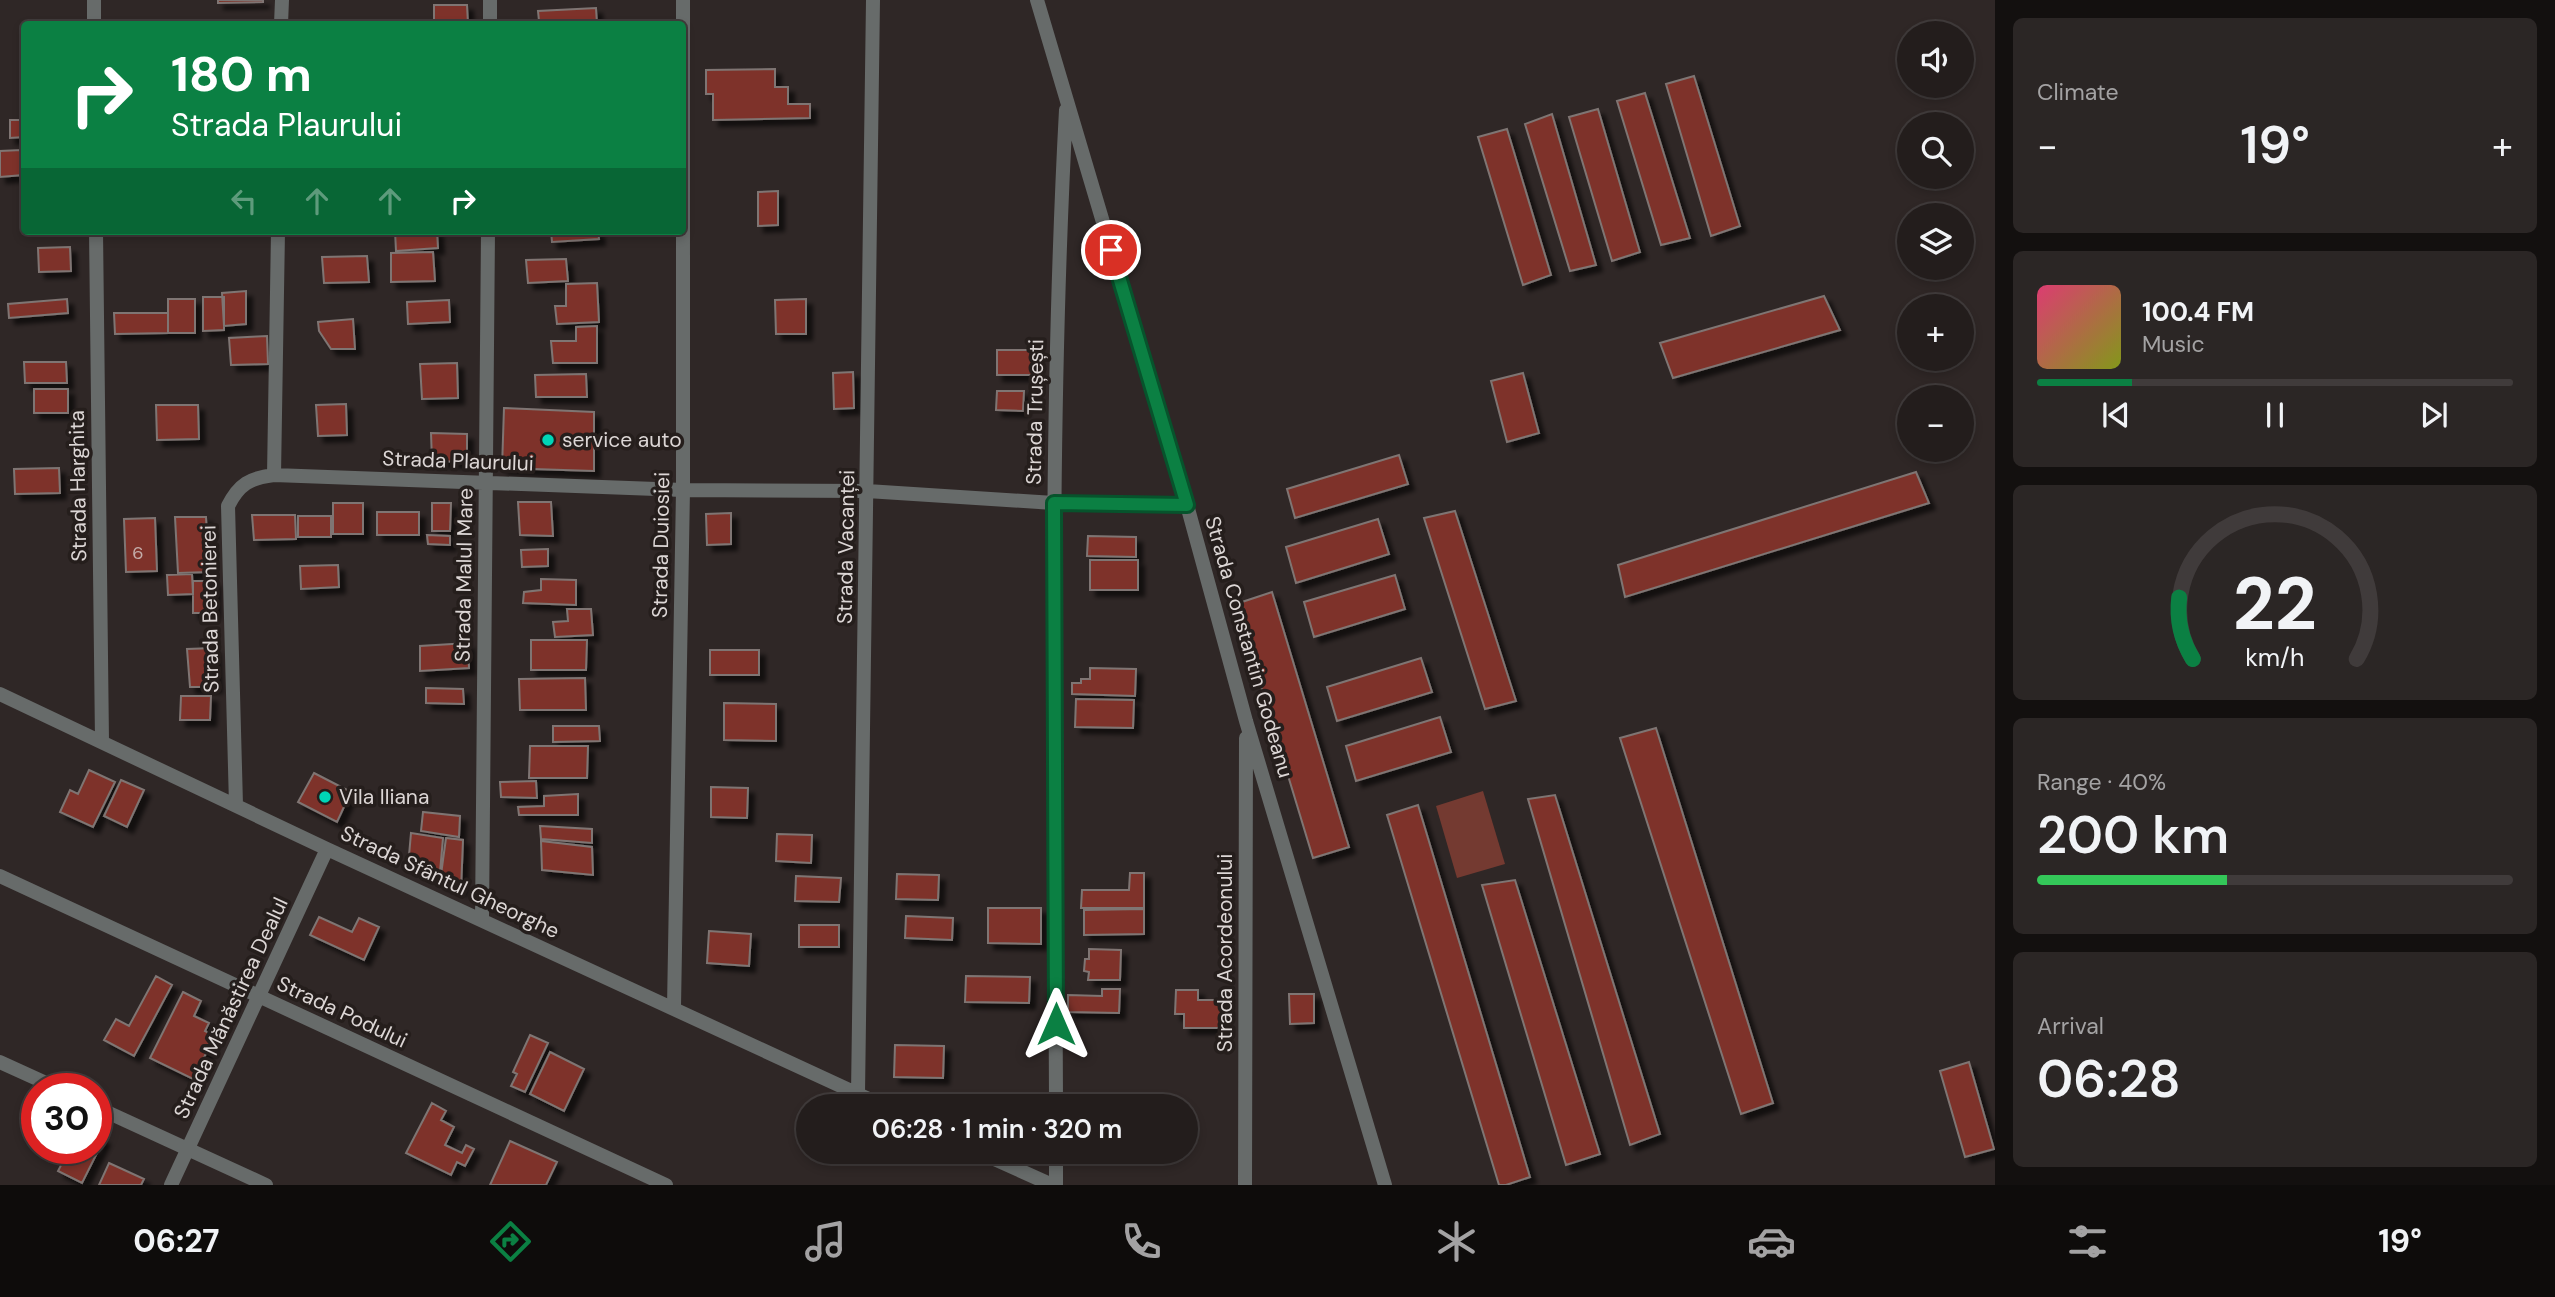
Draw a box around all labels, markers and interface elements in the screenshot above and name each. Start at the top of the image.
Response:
map controls [1897,21,1974,462]
button: sound [1897,21,1974,98]
text: 180 m [171,42,312,106]
icon: right [56,49,147,140]
text: Climate [2037,77,2119,107]
text: Strada Plaurului [171,104,402,146]
text: 19° [2240,111,2310,179]
button: search [1897,112,1974,189]
text: − [2037,121,2058,171]
text: + [2492,121,2513,171]
icon: left [225,182,263,220]
icon: ahead [298,182,336,220]
icon: ahead [371,182,409,220]
icon: right [444,182,482,220]
button: layers [1897,203,1974,280]
pin [1081,220,1141,280]
icon: arrive [1092,231,1130,269]
button: + [1897,294,1974,371]
text: 100.4 FM [2142,295,2254,329]
text: Music [2142,329,2205,359]
street label: Strada Trușești [1020,339,1050,485]
button: − [1897,385,1974,462]
icon: previous [2097,396,2135,434]
icon: pause [2256,396,2294,434]
icon: next [2415,396,2453,434]
street label: Strada Harghita [63,410,93,562]
place label: service auto [562,426,682,454]
marker: service auto [540,432,556,448]
street label: Strada Plaurului [382,444,534,478]
street label: Strada Vacanței [831,470,861,624]
street label: Strada Duiosiei [646,472,676,618]
street label: Strada Malul Mare [448,488,480,662]
street label: Strada Constantin Godeanu [1198,513,1300,781]
street label: Strada Betonierei [195,525,225,693]
house number: 6 [132,541,144,565]
text: 22 [2233,557,2317,652]
text: km/h [2245,640,2305,673]
text: Range · 40% [2037,767,2166,797]
place label: Vila Iliana [339,783,429,811]
marker: Vila Iliana [317,789,333,805]
text: 200 km [2037,801,2229,869]
street label: Strada Sfântul Gheorghe [336,819,564,945]
street label: Strada Acordeonului [1211,854,1239,1052]
street label: Strada Mănăstirea Dealul [167,893,295,1123]
street label: Strada Podului [272,970,412,1054]
position arrow [1019,987,1093,1061]
text: Arrival [2037,1011,2104,1041]
text: 06:28 [2037,1045,2181,1113]
speed limit sign: 30 [21,1073,112,1164]
text: 06:28 · 1 min · 320 m [872,1112,1122,1146]
icon: directions [486,1217,535,1266]
icon: music [801,1217,850,1266]
icon: phone [1117,1217,1166,1266]
icon: climate [1432,1217,1481,1266]
icon: car [1747,1217,1796,1266]
icon: filters [2063,1217,2112,1266]
text: 06:27 [133,1220,220,1262]
text: 19° [2378,1220,2422,1262]

